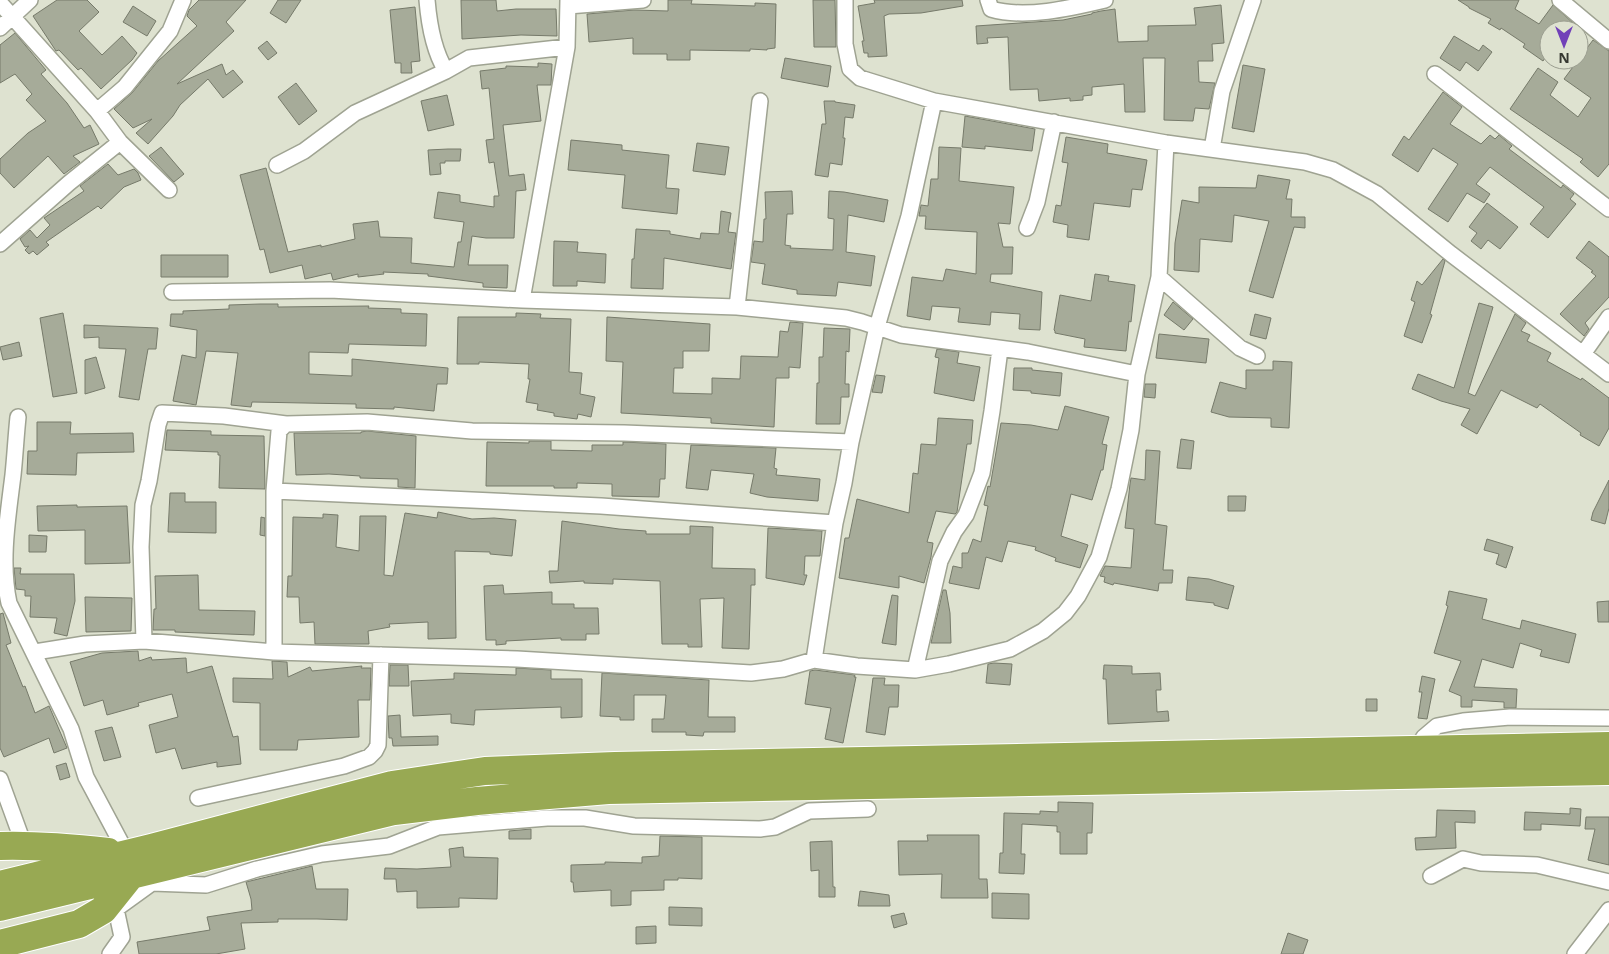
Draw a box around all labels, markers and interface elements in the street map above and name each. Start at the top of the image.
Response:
north arrow [1539,20,1589,70]
text: N [1558,49,1570,68]

